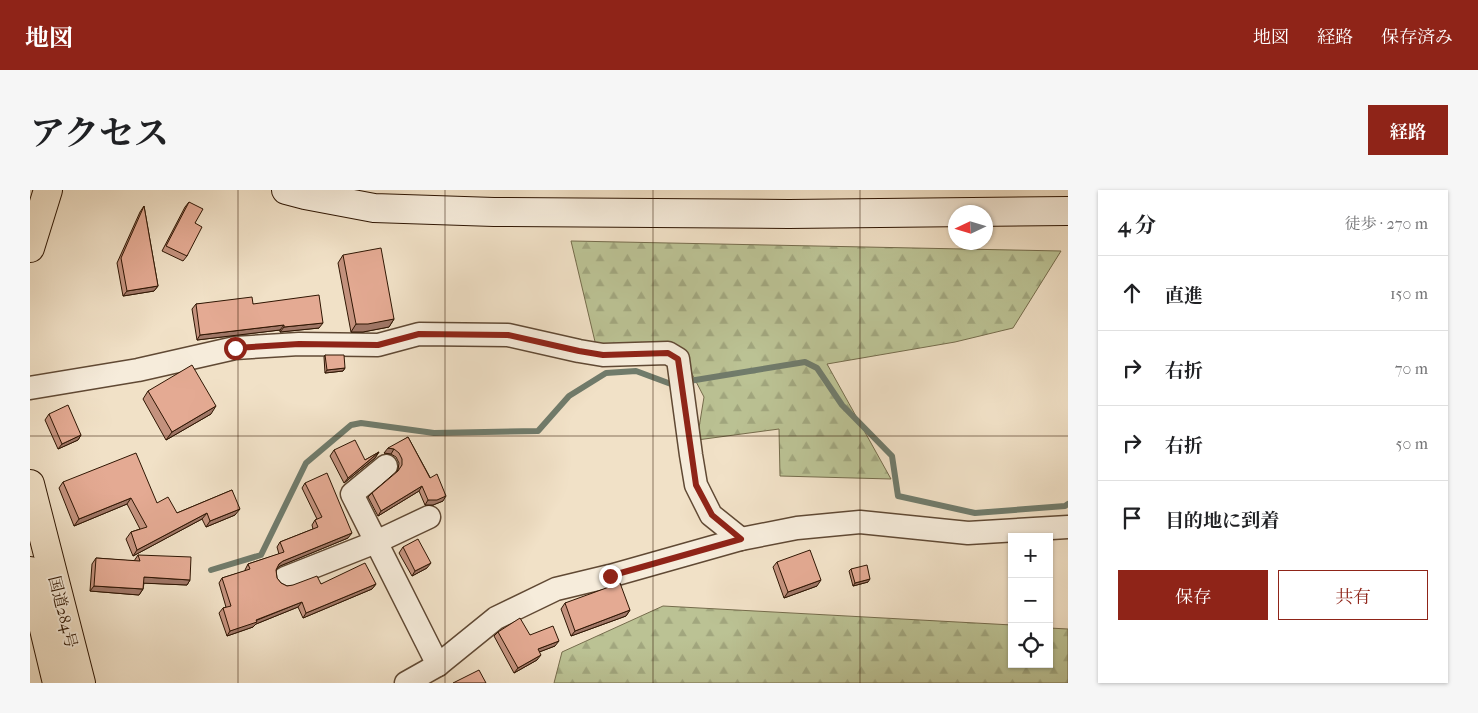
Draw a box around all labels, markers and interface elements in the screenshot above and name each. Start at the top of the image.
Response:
text: 地図 [25,24,73,52]
text: 地図 [1253,27,1289,48]
text: 経路 [1317,27,1353,48]
text: 保存済み [1381,27,1453,48]
button: 経路 [1368,105,1448,155]
text: アクセス [30,113,169,154]
north arrow [948,205,993,250]
text: 4 分 [1118,213,1156,237]
text: 徒歩 · 270 m [1344,214,1428,233]
icon: ahead [1118,279,1146,307]
text: 150 m [1390,284,1428,303]
text: 直進 [1165,285,1203,307]
route start [224,337,247,360]
icon: right [1118,354,1146,382]
text: 70 m [1395,359,1428,378]
text: 右折 [1165,360,1203,382]
icon: right [1118,429,1146,457]
text: 50 m [1396,434,1428,453]
text: 右折 [1165,435,1203,457]
icon: arrive [1118,504,1146,532]
text: 目的地に到着 [1165,510,1279,532]
map controls [1008,533,1053,668]
button: + [1008,533,1053,578]
route end [599,565,622,588]
button: 保存 [1118,570,1268,620]
button: 共有 [1278,570,1428,620]
street label: 国道284号 [45,574,81,650]
button: − [1008,578,1053,623]
button: locate [1008,623,1053,668]

